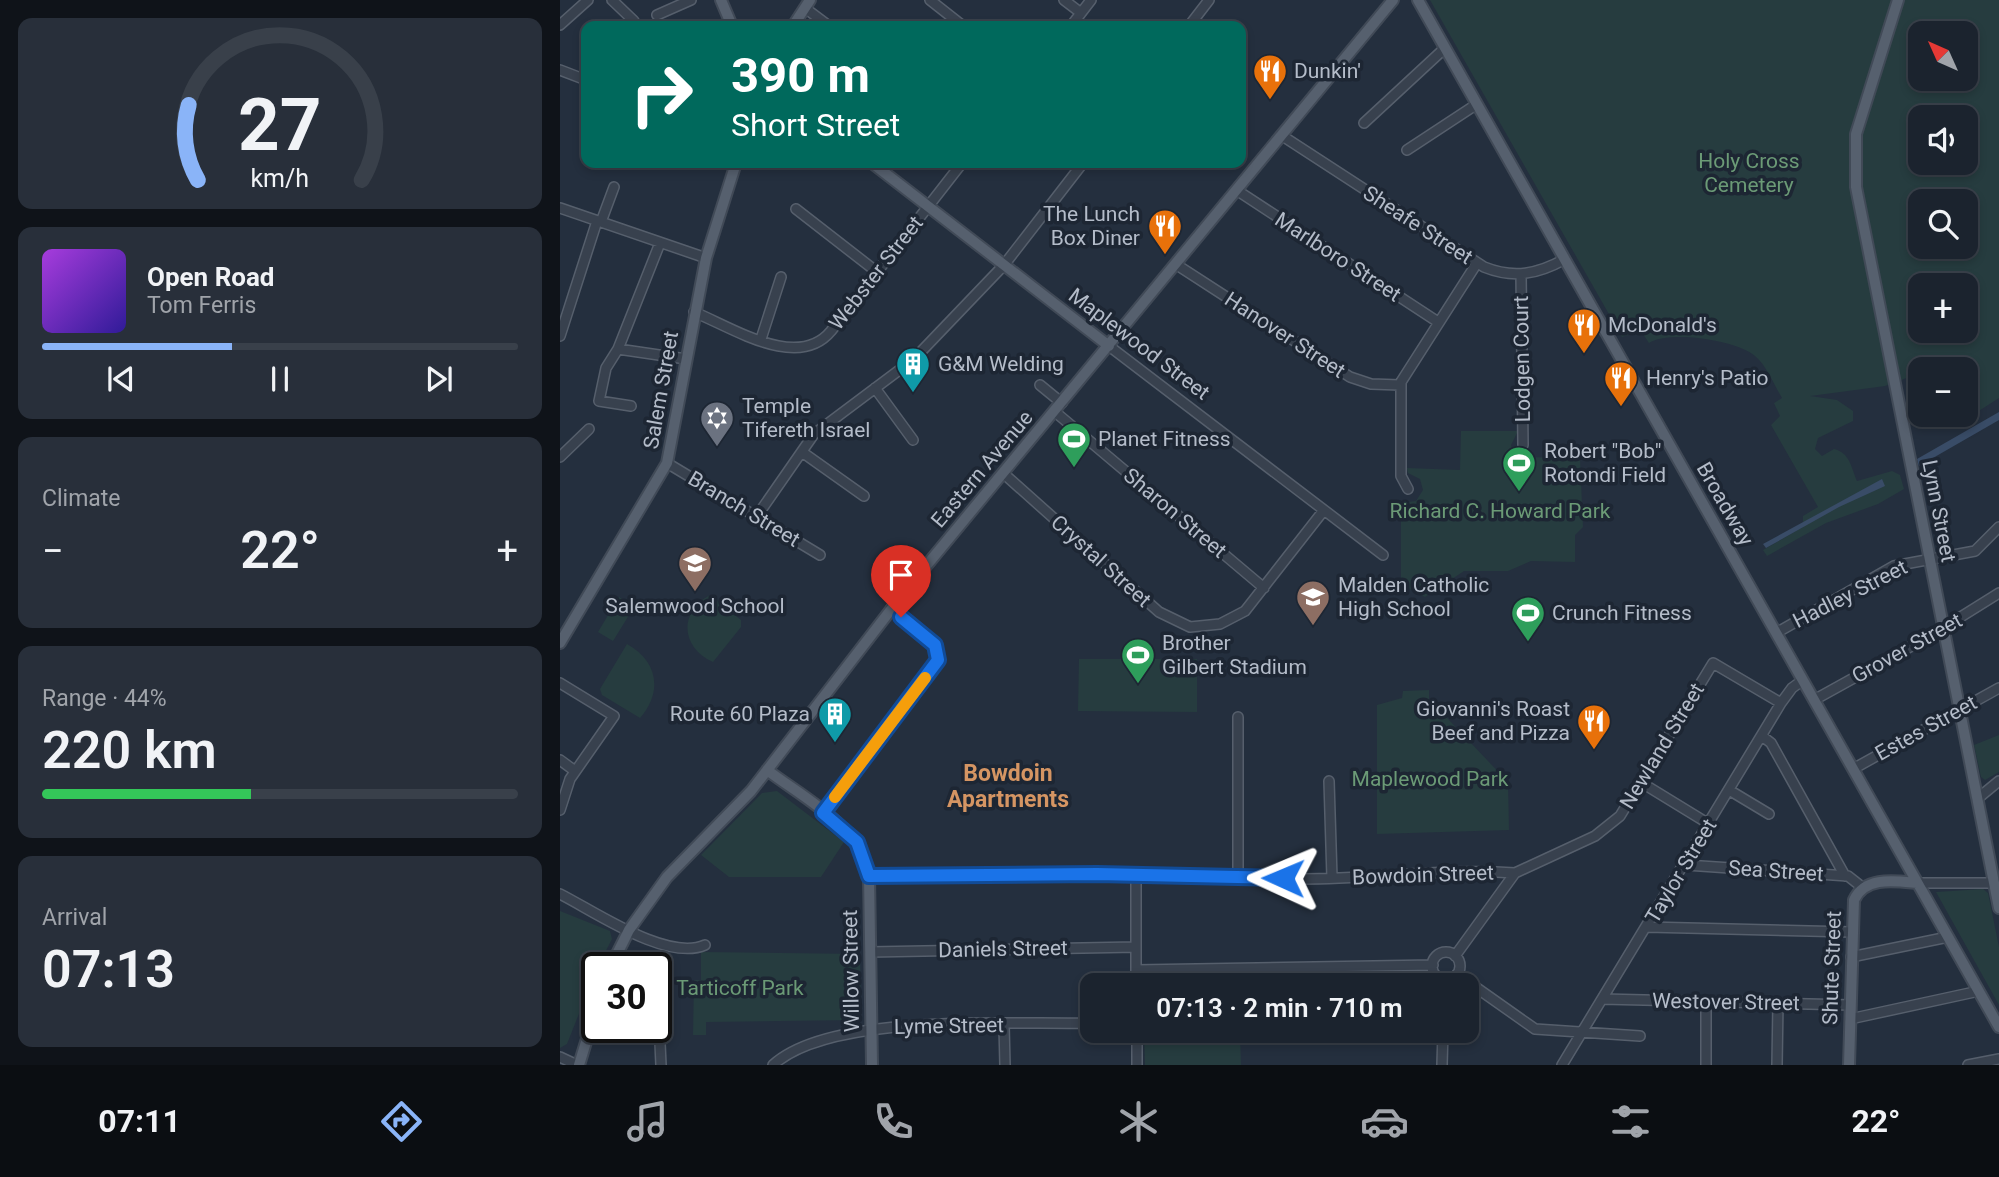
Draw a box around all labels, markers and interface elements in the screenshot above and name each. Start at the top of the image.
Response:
north arrow [1908,21,1978,91]
map controls [1908,21,1978,427]
text: 390 m [731,47,870,104]
icon: right [616,49,707,140]
restaurant icon: Dunkin' [1251,52,1289,101]
place label: Dunkin' [1294,59,1361,83]
text: 27 [238,82,322,168]
button: sound [1908,105,1978,175]
text: Short Street [731,106,900,144]
park label: Holy Cross Cemetery [1698,149,1800,197]
text: km/h [251,164,309,193]
street label: Sheafe Street [1359,181,1477,269]
button: search [1908,189,1978,259]
place label: The Lunch Box Diner [1043,202,1140,250]
restaurant icon: The Lunch Box Diner [1146,207,1184,256]
street label: Marlboro Street [1271,207,1406,307]
street label: Webster Street [824,211,928,335]
text: Open Road [147,262,275,292]
button: + [1908,273,1978,343]
street label: Maplewood Street [1064,283,1214,405]
street label: Hanover Street [1220,287,1350,383]
text: Tom Ferris [147,292,256,319]
street label: Lodgen Court [1509,295,1535,422]
restaurant icon: McDonald's [1565,306,1603,355]
place label: McDonald's [1608,313,1717,337]
street label: Salem Street [639,329,683,451]
building icon: G&M Welding [894,345,932,394]
place label: G&M Welding [938,352,1064,376]
button: − [1908,357,1978,427]
restaurant icon: Henry's Patio [1602,359,1640,408]
icon: previous [102,360,140,398]
icon: pause [261,360,299,398]
icon: next [420,360,458,398]
place label: Henry's Patio [1646,366,1769,390]
place label: Temple Tifereth Israel [742,394,870,442]
synagogue icon: Temple Tifereth Israel [698,399,736,448]
street label: Eastern Avenue [926,406,1038,532]
sports icon: Planet Fitness [1055,420,1093,469]
place label: Planet Fitness [1098,427,1231,451]
place label: Robert "Bob" Rotondi Field [1544,439,1666,487]
sports icon: Robert "Bob" Rotondi Field [1500,444,1538,493]
street label: Broadway [1692,458,1758,550]
street label: Lynn Street [1917,458,1961,564]
street label: Sharon Street [1119,463,1231,563]
street label: Branch Street [684,466,804,552]
text: Climate [42,485,121,512]
park label: Richard C. Howard Park [1390,499,1611,523]
street label: Crystal Street [1046,510,1156,612]
text: 22° [240,520,320,581]
text: − [42,529,64,573]
text: + [496,529,518,573]
school or university icon: Salemwood School [676,544,714,593]
pin [871,545,931,617]
street label: Hadley Street [1789,555,1911,633]
icon: arrive [882,556,920,594]
place label: Malden Catholic High School [1338,573,1489,621]
school or university icon: Malden Catholic High School [1294,578,1332,627]
place label: Salemwood School [605,594,785,618]
sports icon: Crunch Fitness [1509,594,1547,643]
place label: Crunch Fitness [1552,601,1692,625]
street label: Grover Street [1848,608,1966,688]
place label: Brother Gilbert Stadium [1162,631,1307,679]
sports icon: Brother Gilbert Stadium [1119,636,1157,685]
street label: Newland Street [1615,679,1709,813]
text: Range · 44% [42,685,167,712]
street label: Estes Street [1871,690,1981,766]
building icon: Route 60 Plaza [816,695,854,744]
place label: Giovanni's Roast Beef and Pizza [1416,697,1570,745]
place label: Route 60 Plaza [670,702,810,726]
restaurant icon: Giovanni's Roast Beef and Pizza [1575,702,1613,751]
text: 220 km [42,720,217,781]
district label: Bowdoin Apartments [947,760,1069,813]
park label: Maplewood Park [1352,767,1509,791]
street label: Taylor Street [1640,814,1722,927]
position arrow [1246,841,1320,915]
street label: Sea Street [1727,856,1825,886]
street label: Bowdoin Street [1352,861,1494,889]
text: Arrival [42,904,107,931]
street label: Willow Street [838,910,864,1032]
street label: Shute Street [1818,910,1846,1026]
street label: Daniels Street [938,936,1068,962]
text: 07:13 [42,939,175,1000]
speed limit sign: 30 [581,952,672,1043]
park label: Tarticoff Park [676,976,804,1000]
street label: Westover Street [1652,989,1800,1015]
text: 07:13 · 2 min · 710 m [1156,993,1403,1023]
street label: Lyme Street [894,1013,1004,1039]
icon: directions [377,1097,426,1146]
icon: music [623,1097,672,1146]
icon: phone [869,1097,918,1146]
icon: climate [1114,1097,1163,1146]
icon: car [1360,1097,1409,1146]
icon: filters [1606,1097,1655,1146]
text: 07:11 [98,1102,181,1140]
text: 22° [1851,1102,1901,1140]

